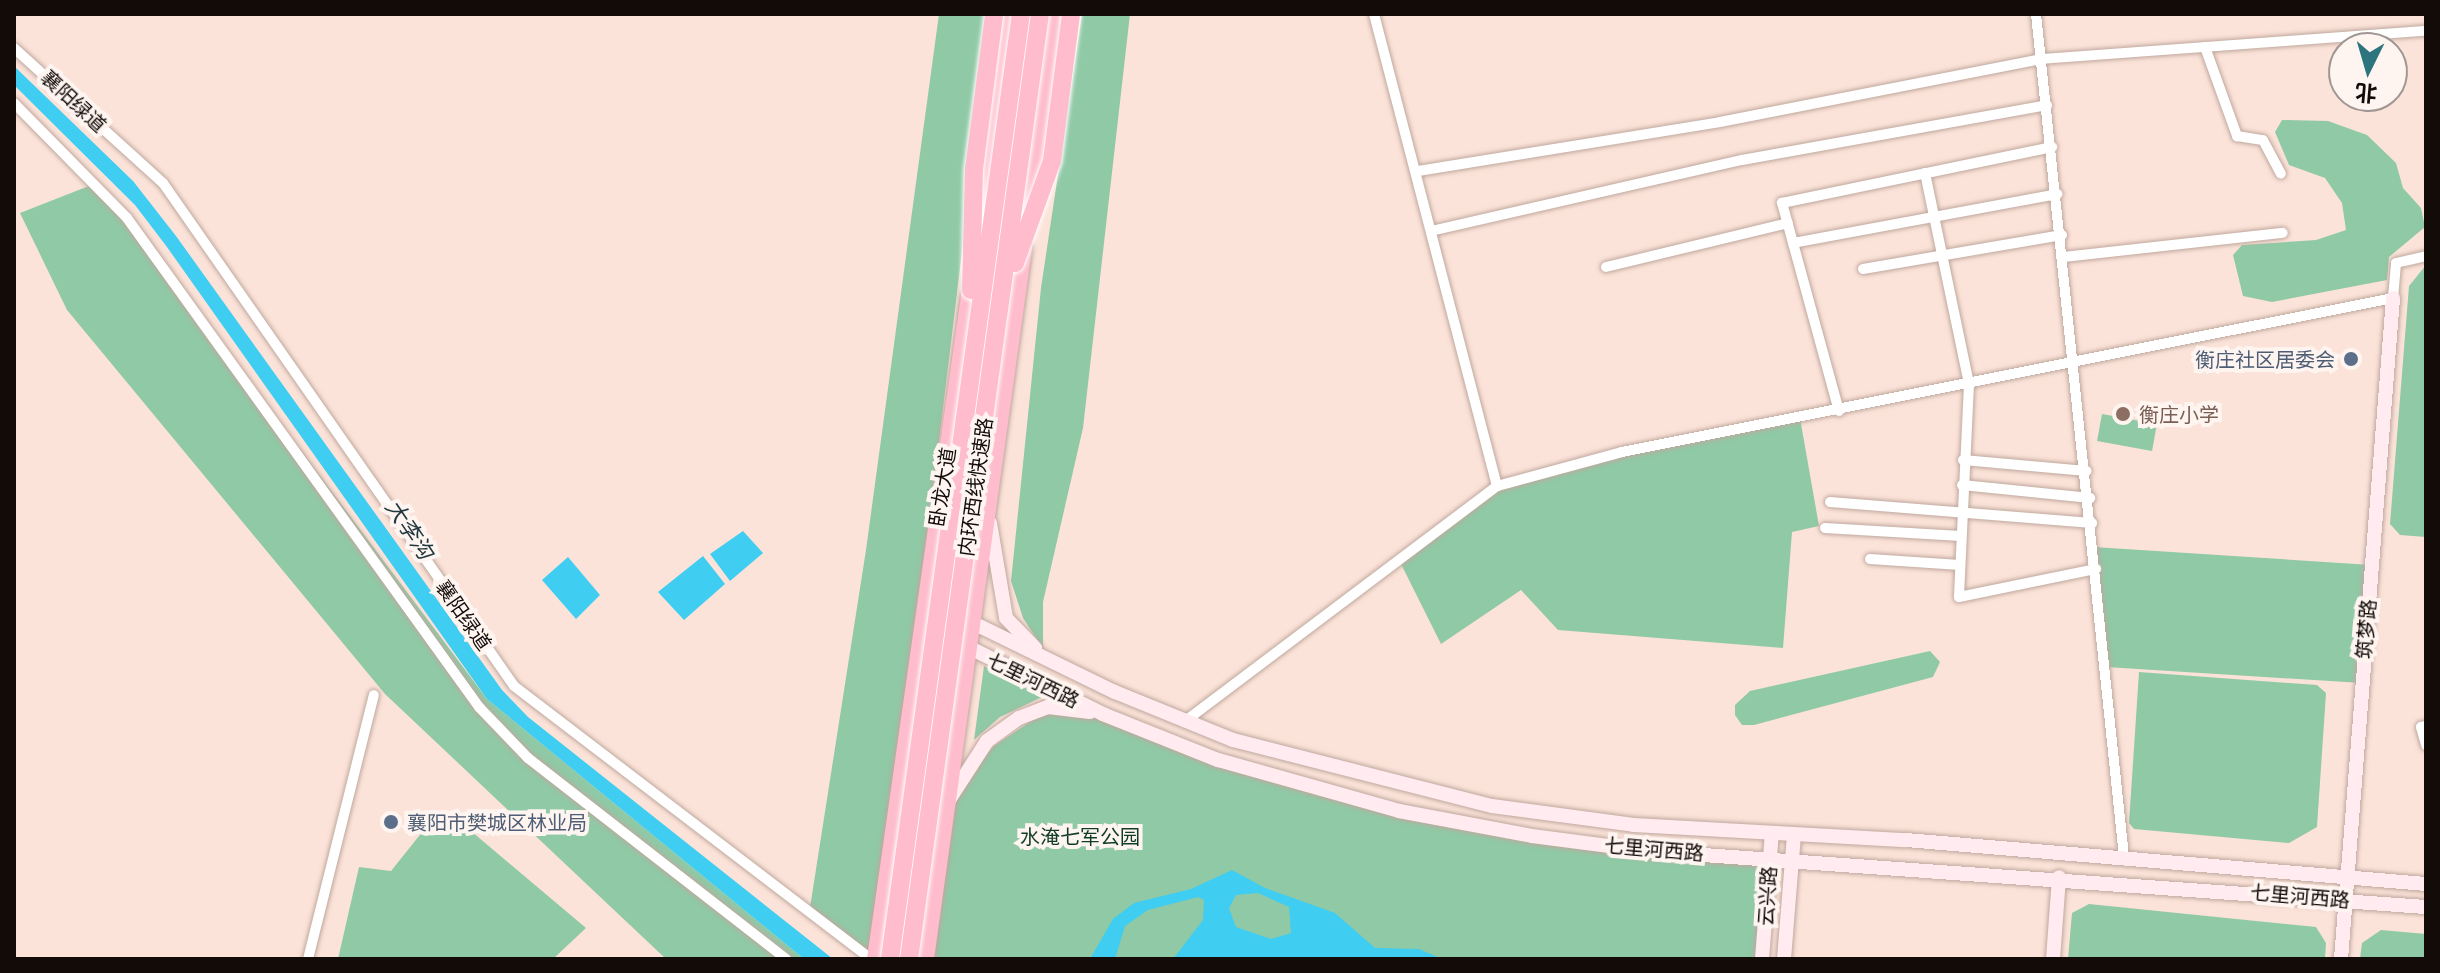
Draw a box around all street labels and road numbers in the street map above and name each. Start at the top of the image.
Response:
street label: 襄阳绿道 [37,65,111,137]
street label: 内环西线快速路 [953,416,997,558]
street label: 卧龙大道 [924,446,960,528]
street label: 襄阳绿道 [431,575,497,655]
street label: 筑梦路 [2351,598,2381,660]
street label: 七里河西路 [983,647,1083,713]
street label: 七里河西路 [1603,833,1705,865]
street label: 云兴路 [1753,865,1781,927]
street label: 七里河西路 [2249,880,2351,912]

